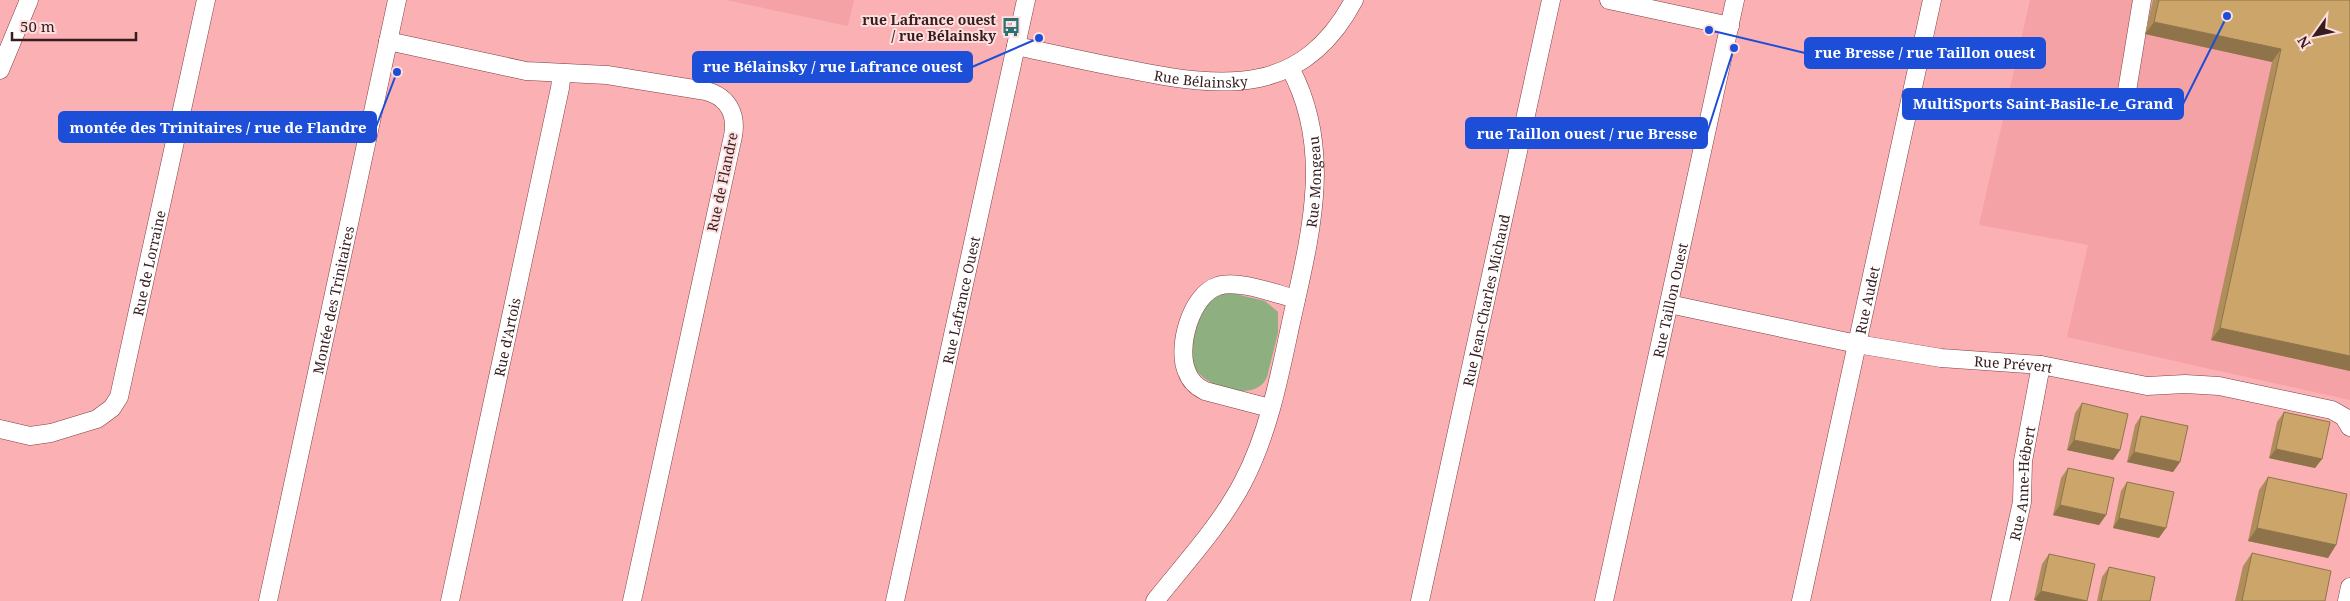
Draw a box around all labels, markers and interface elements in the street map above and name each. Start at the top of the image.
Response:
scale bar [12,10,136,42]
place label: rue Lafrance ouest / rue Bélainsky [862,10,997,45]
north arrow [2290,10,2340,60]
text: 50 m [20,16,55,36]
bus stop icon: rue Lafrance ouest / rue Bélainsky [1000,16,1022,38]
text: N [2293,33,2315,52]
callout: rue Bresse / rue Taillon ouest [1805,38,2045,68]
text: rue Bresse / rue Taillon ouest [1815,42,2035,62]
callout: rue Bélainsky / rue Lafrance ouest [693,52,972,82]
text: rue Bélainsky / rue Lafrance ouest [703,56,963,76]
street label: Rue Bélainsky [1153,65,1249,91]
callout: MultiSports Saint-Basile-Le_Grand [1903,89,2183,119]
text: MultiSports Saint-Basile-Le_Grand [1913,93,2173,113]
callout: montée des Trinitaires / rue de Flandre [59,112,376,142]
text: montée des Trinitaires / rue de Flandre [69,117,367,137]
callout: rue Taillon ouest / rue Bresse [1466,118,1707,148]
text: rue Taillon ouest / rue Bresse [1477,123,1697,143]
street label: Rue de Flandre [702,131,742,233]
street label: Rue Mongeau [1301,135,1324,229]
street label: Rue de Lorraine [128,208,169,318]
street label: Rue Jean-Charles Michaud [1458,212,1514,388]
street label: Montée des Trinitaires [308,224,358,376]
street label: Rue Lafrance Ouest [937,234,984,366]
street label: Rue Taillon Ouest [1648,241,1691,359]
street label: Rue Audet [1850,264,1883,336]
street label: Rue d'Artois [489,296,524,378]
street label: Rue Prévert [1973,351,2055,377]
street label: Rue Anne-Hébert [2004,425,2039,542]

